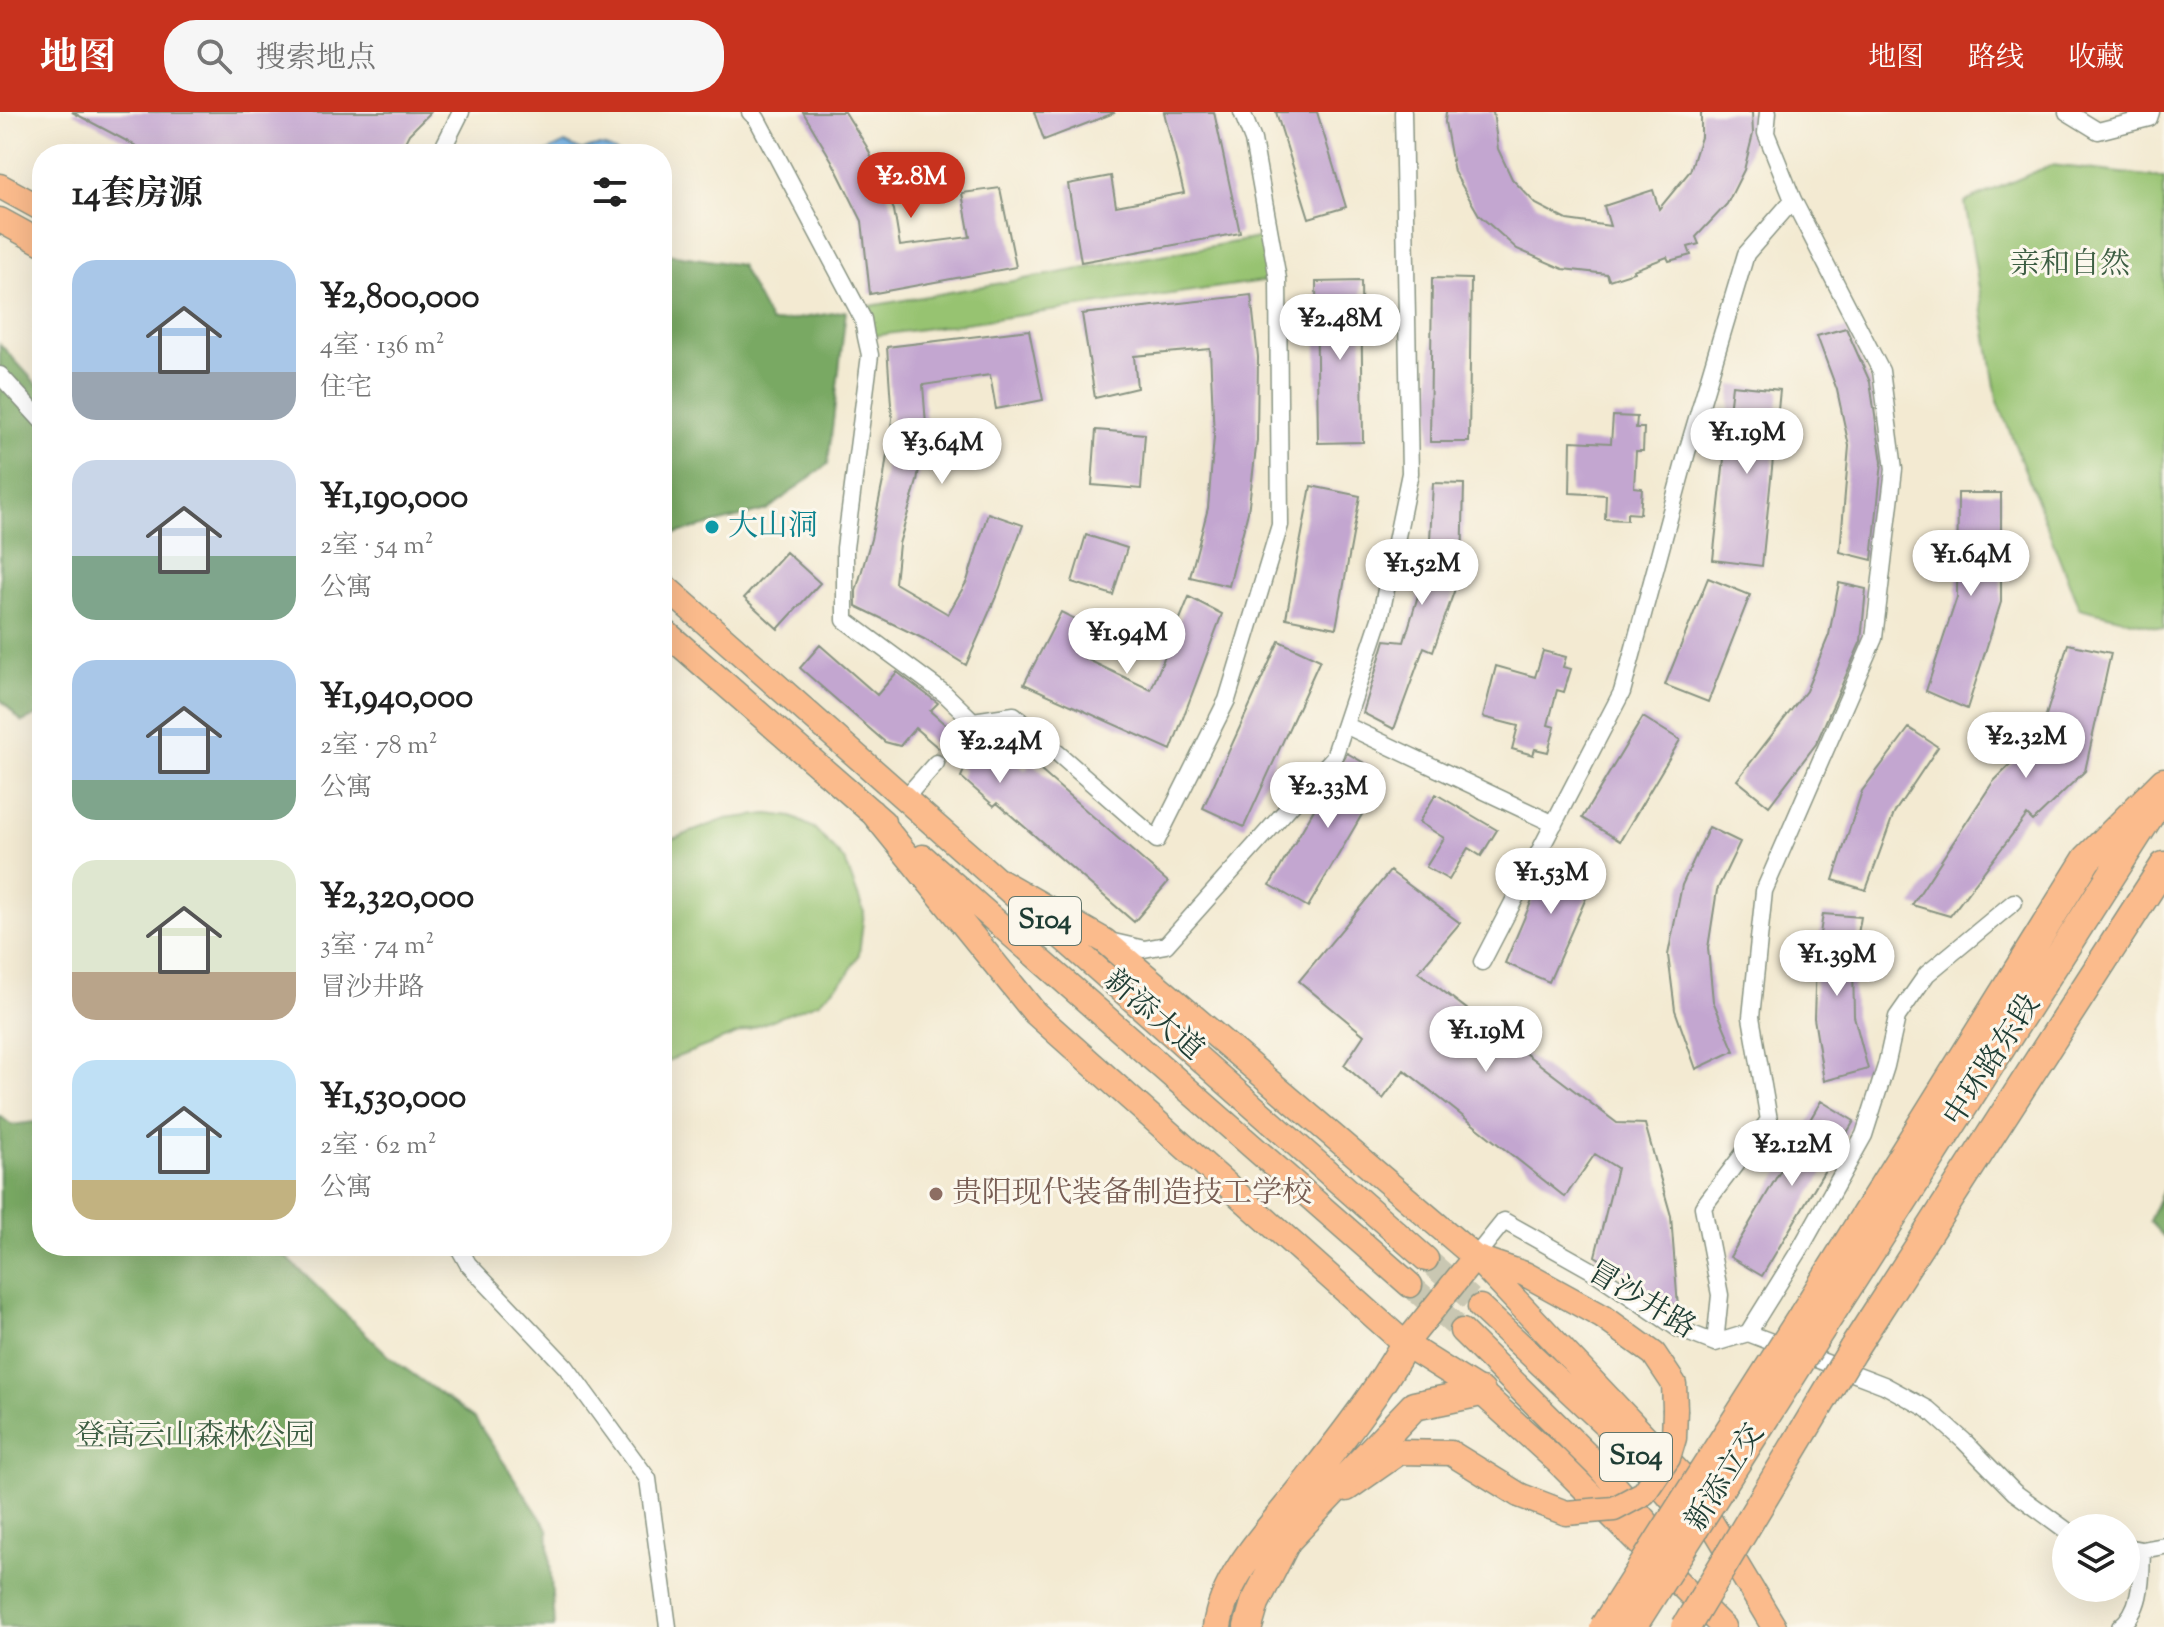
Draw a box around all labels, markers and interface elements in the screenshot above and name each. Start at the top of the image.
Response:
search box [164,20,724,92]
text: 地图 [40,33,116,87]
icon: search [192,34,236,78]
text: 搜索地点 [256,38,376,81]
text: 地图 [1868,39,1924,79]
text: 路线 [1968,39,2024,79]
text: 收藏 [2068,39,2124,79]
pin: ¥2.8M [855,152,967,220]
text: ¥2.8M [875,159,947,196]
icon: filters [588,170,632,214]
text: 14套房源 [72,171,203,220]
park label: 亲和自然 [2010,244,2130,287]
text: ¥2,800,000 [320,274,480,323]
icon: home [136,292,232,388]
pin: ¥2.48M [1275,294,1405,362]
text: ¥2.48M [1298,301,1382,338]
text: 4室 · 136 m² [320,328,445,365]
text: 住宅 [320,370,372,407]
pin: ¥1.19M [1682,408,1812,476]
text: ¥1.19M [1708,415,1786,452]
pin: ¥3.64M [877,418,1007,486]
text: ¥3.64M [901,425,983,462]
text: ¥1,190,000 [320,474,468,523]
icon: home [136,492,232,588]
place label: 大山洞 [728,506,818,549]
marker: 大山洞 [703,518,721,536]
text: 2室 · 54 m² [320,528,434,565]
pin: ¥1.64M [1906,530,2036,598]
text: ¥1.64M [1930,537,2012,574]
pin: ¥1.52M [1357,539,1487,607]
text: ¥1.52M [1383,546,1461,583]
text: 公寓 [320,570,372,607]
pin: ¥1.94M [1062,608,1192,676]
text: ¥1.94M [1086,615,1168,652]
text: ¥1,940,000 [320,674,473,723]
icon: home [136,692,232,788]
pin: ¥2.32M [1961,712,2091,780]
pin: ¥2.24M [935,717,1065,785]
text: ¥2.32M [1985,719,2067,756]
text: ¥2.24M [958,724,1042,761]
text: 2室 · 78 m² [320,728,438,765]
pin: ¥2.33M [1263,762,1393,830]
text: ¥2.33M [1288,769,1368,806]
text: 公寓 [320,770,372,807]
pin: ¥1.53M [1486,848,1616,916]
text: ¥1.53M [1513,855,1589,892]
text: ¥2,320,000 [320,874,474,923]
icon: home [136,892,232,988]
road number: S104 [1009,897,1081,945]
text: 3室 · 74 m² [320,928,434,965]
pin: ¥1.39M [1772,930,1902,998]
text: ¥1.39M [1798,937,1876,974]
street label: 新添大道 [1094,960,1212,1072]
text: 冒沙井路 [320,970,424,1007]
street label: 中环路东段 [1934,986,2052,1136]
pin: ¥1.19M [1421,1006,1551,1074]
text: ¥1.19M [1447,1013,1525,1050]
text: ¥1,530,000 [320,1074,466,1123]
icon: home [136,1092,232,1188]
pin: ¥2.12M [1727,1120,1857,1188]
text: ¥2.12M [1752,1127,1832,1164]
text: 2室 · 62 m² [320,1128,436,1165]
text: 公寓 [320,1170,372,1207]
place label: 贵阳现代装备制造技工学校 [952,1173,1312,1216]
marker: 贵阳现代装备制造技工学校 [927,1185,945,1203]
street label: 冒沙井路 [1578,1252,1704,1350]
park label: 登高云山森林公园 [75,1416,315,1459]
street label: 新添立交 [1676,1416,1776,1540]
road number: S104 [1600,1433,1672,1481]
map controls [2052,1514,2140,1602]
button: layers [2052,1514,2140,1602]

